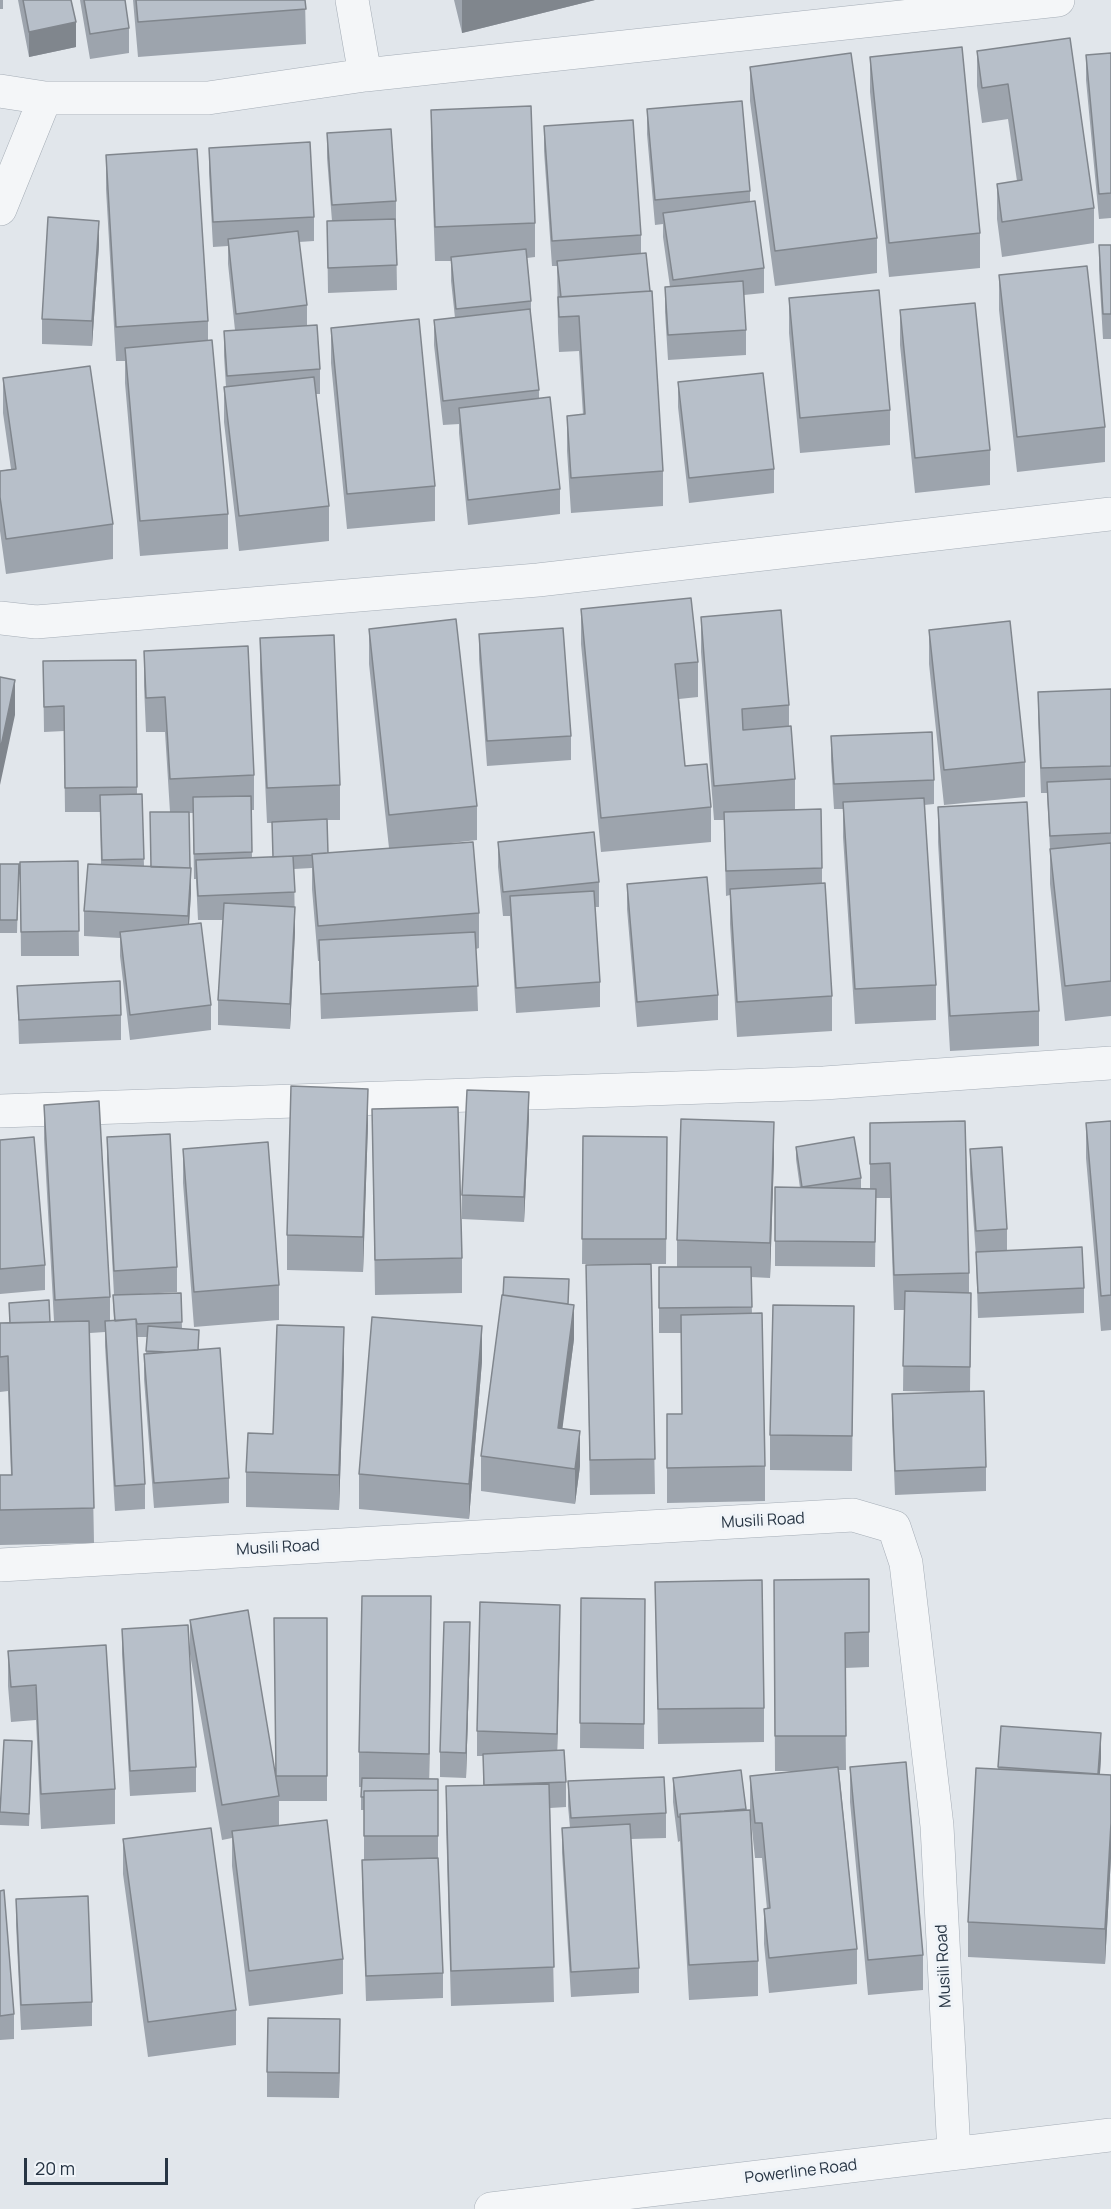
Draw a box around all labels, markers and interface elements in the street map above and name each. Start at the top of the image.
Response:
street label: Musili Road [721,1509,805,1533]
street label: Musili Road [236,1536,320,1560]
street label: Musili Road [932,1924,956,2008]
scale bar [27,2146,171,2184]
text: 20 m [35,2156,75,2180]
street label: Powerline Road [744,2156,858,2188]

